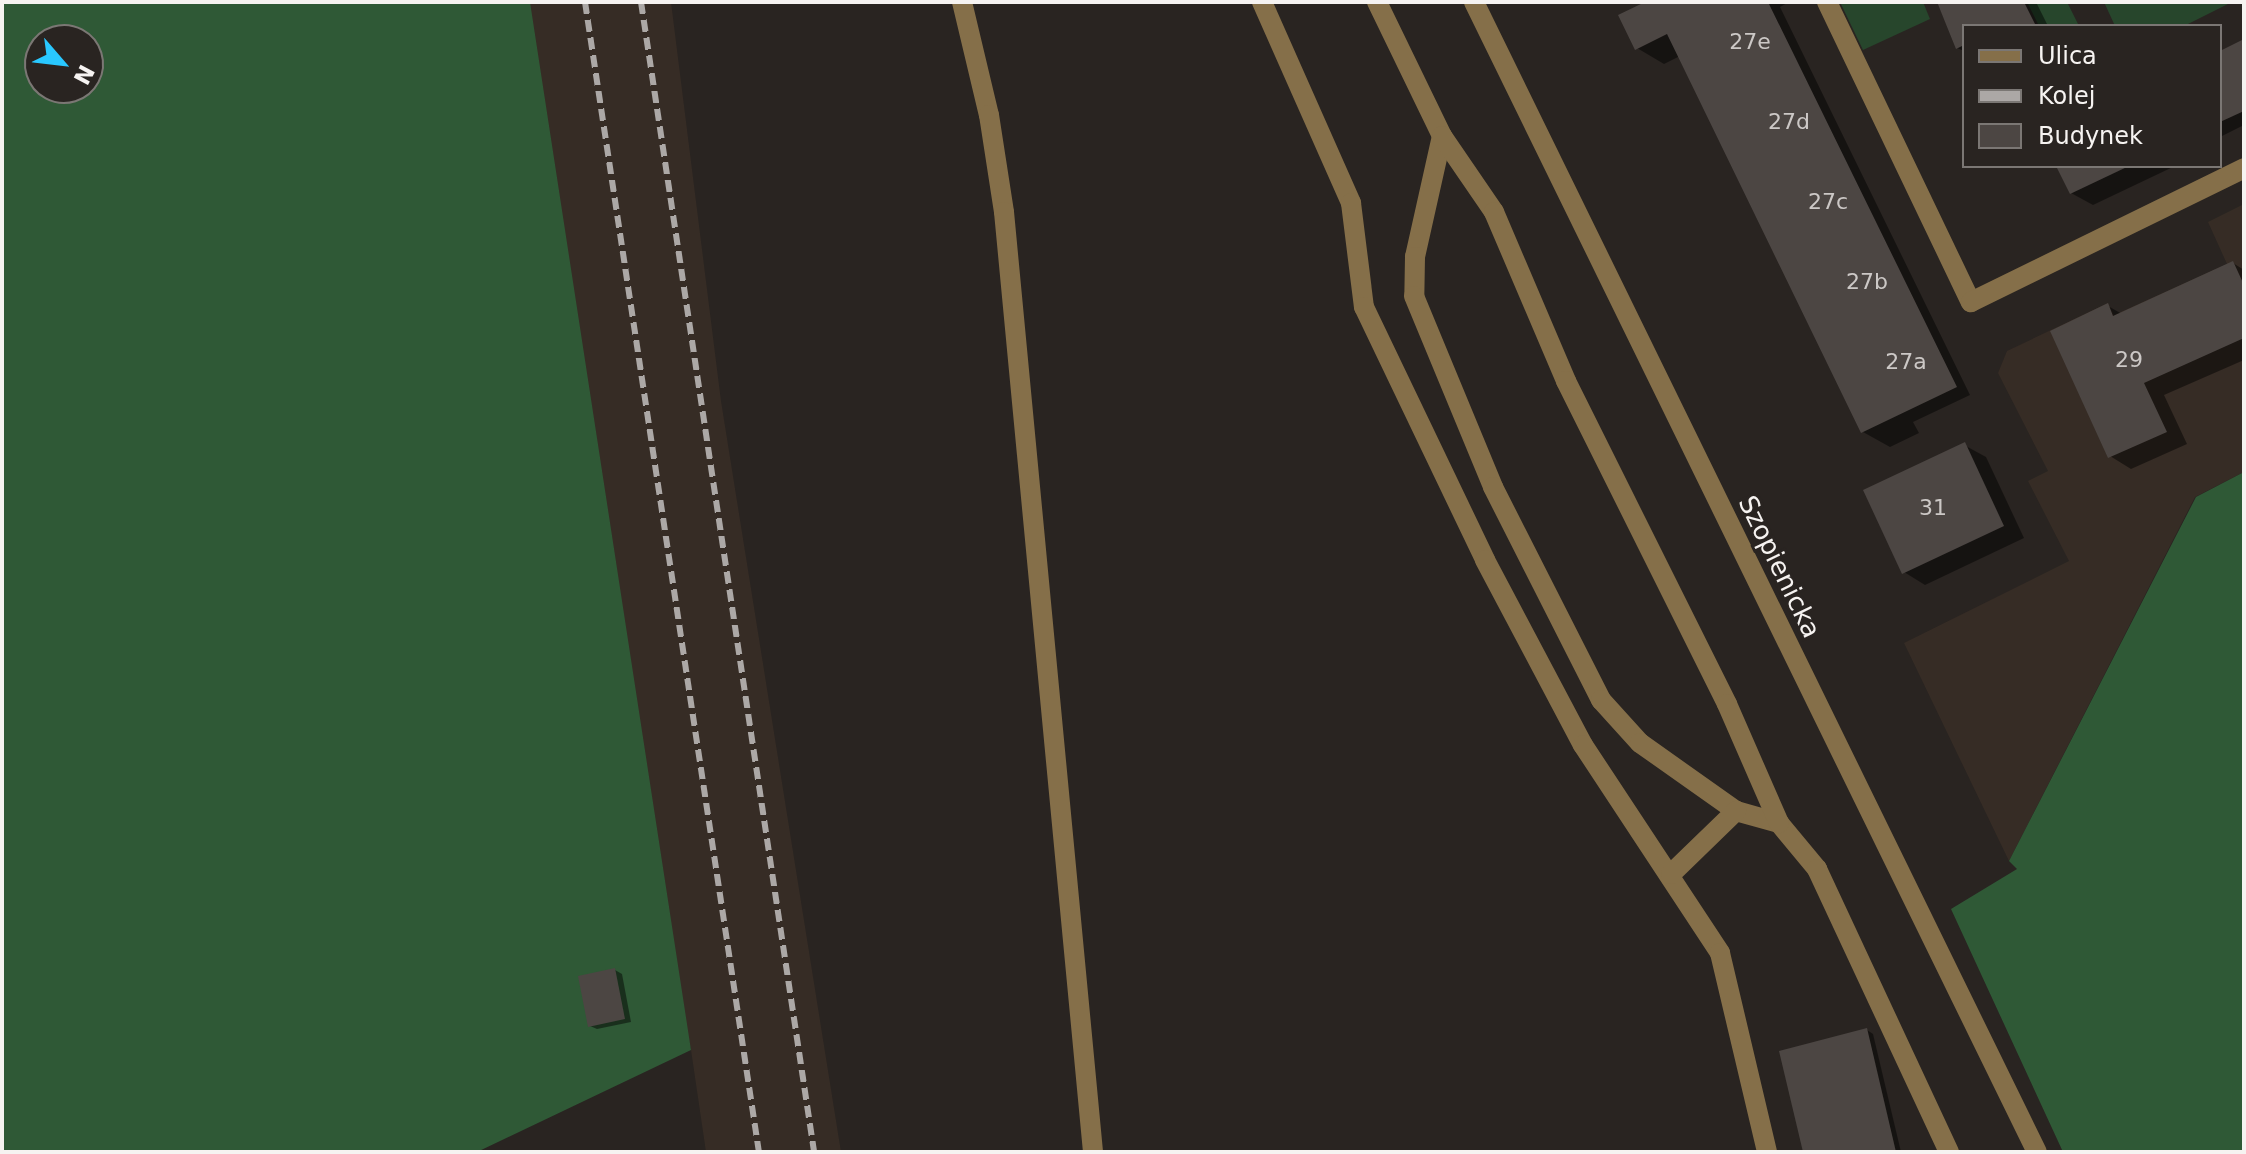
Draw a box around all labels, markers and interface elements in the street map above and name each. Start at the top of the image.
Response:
north arrow [24,24,104,104]
legend [1962,24,2222,168]
house number: 27e [1729,29,1771,55]
text: Ulica [2038,42,2097,70]
text: N [69,61,99,89]
text: Kolej [2038,82,2095,110]
house number: 27d [1768,109,1810,135]
text: Budynek [2038,122,2143,150]
house number: 27c [1808,189,1848,215]
house number: 27b [1846,269,1888,295]
house number: 29 [2115,347,2143,373]
house number: 27a [1885,349,1927,375]
street label: Szopienicka [1731,491,1827,643]
house number: 31 [1919,495,1947,521]

